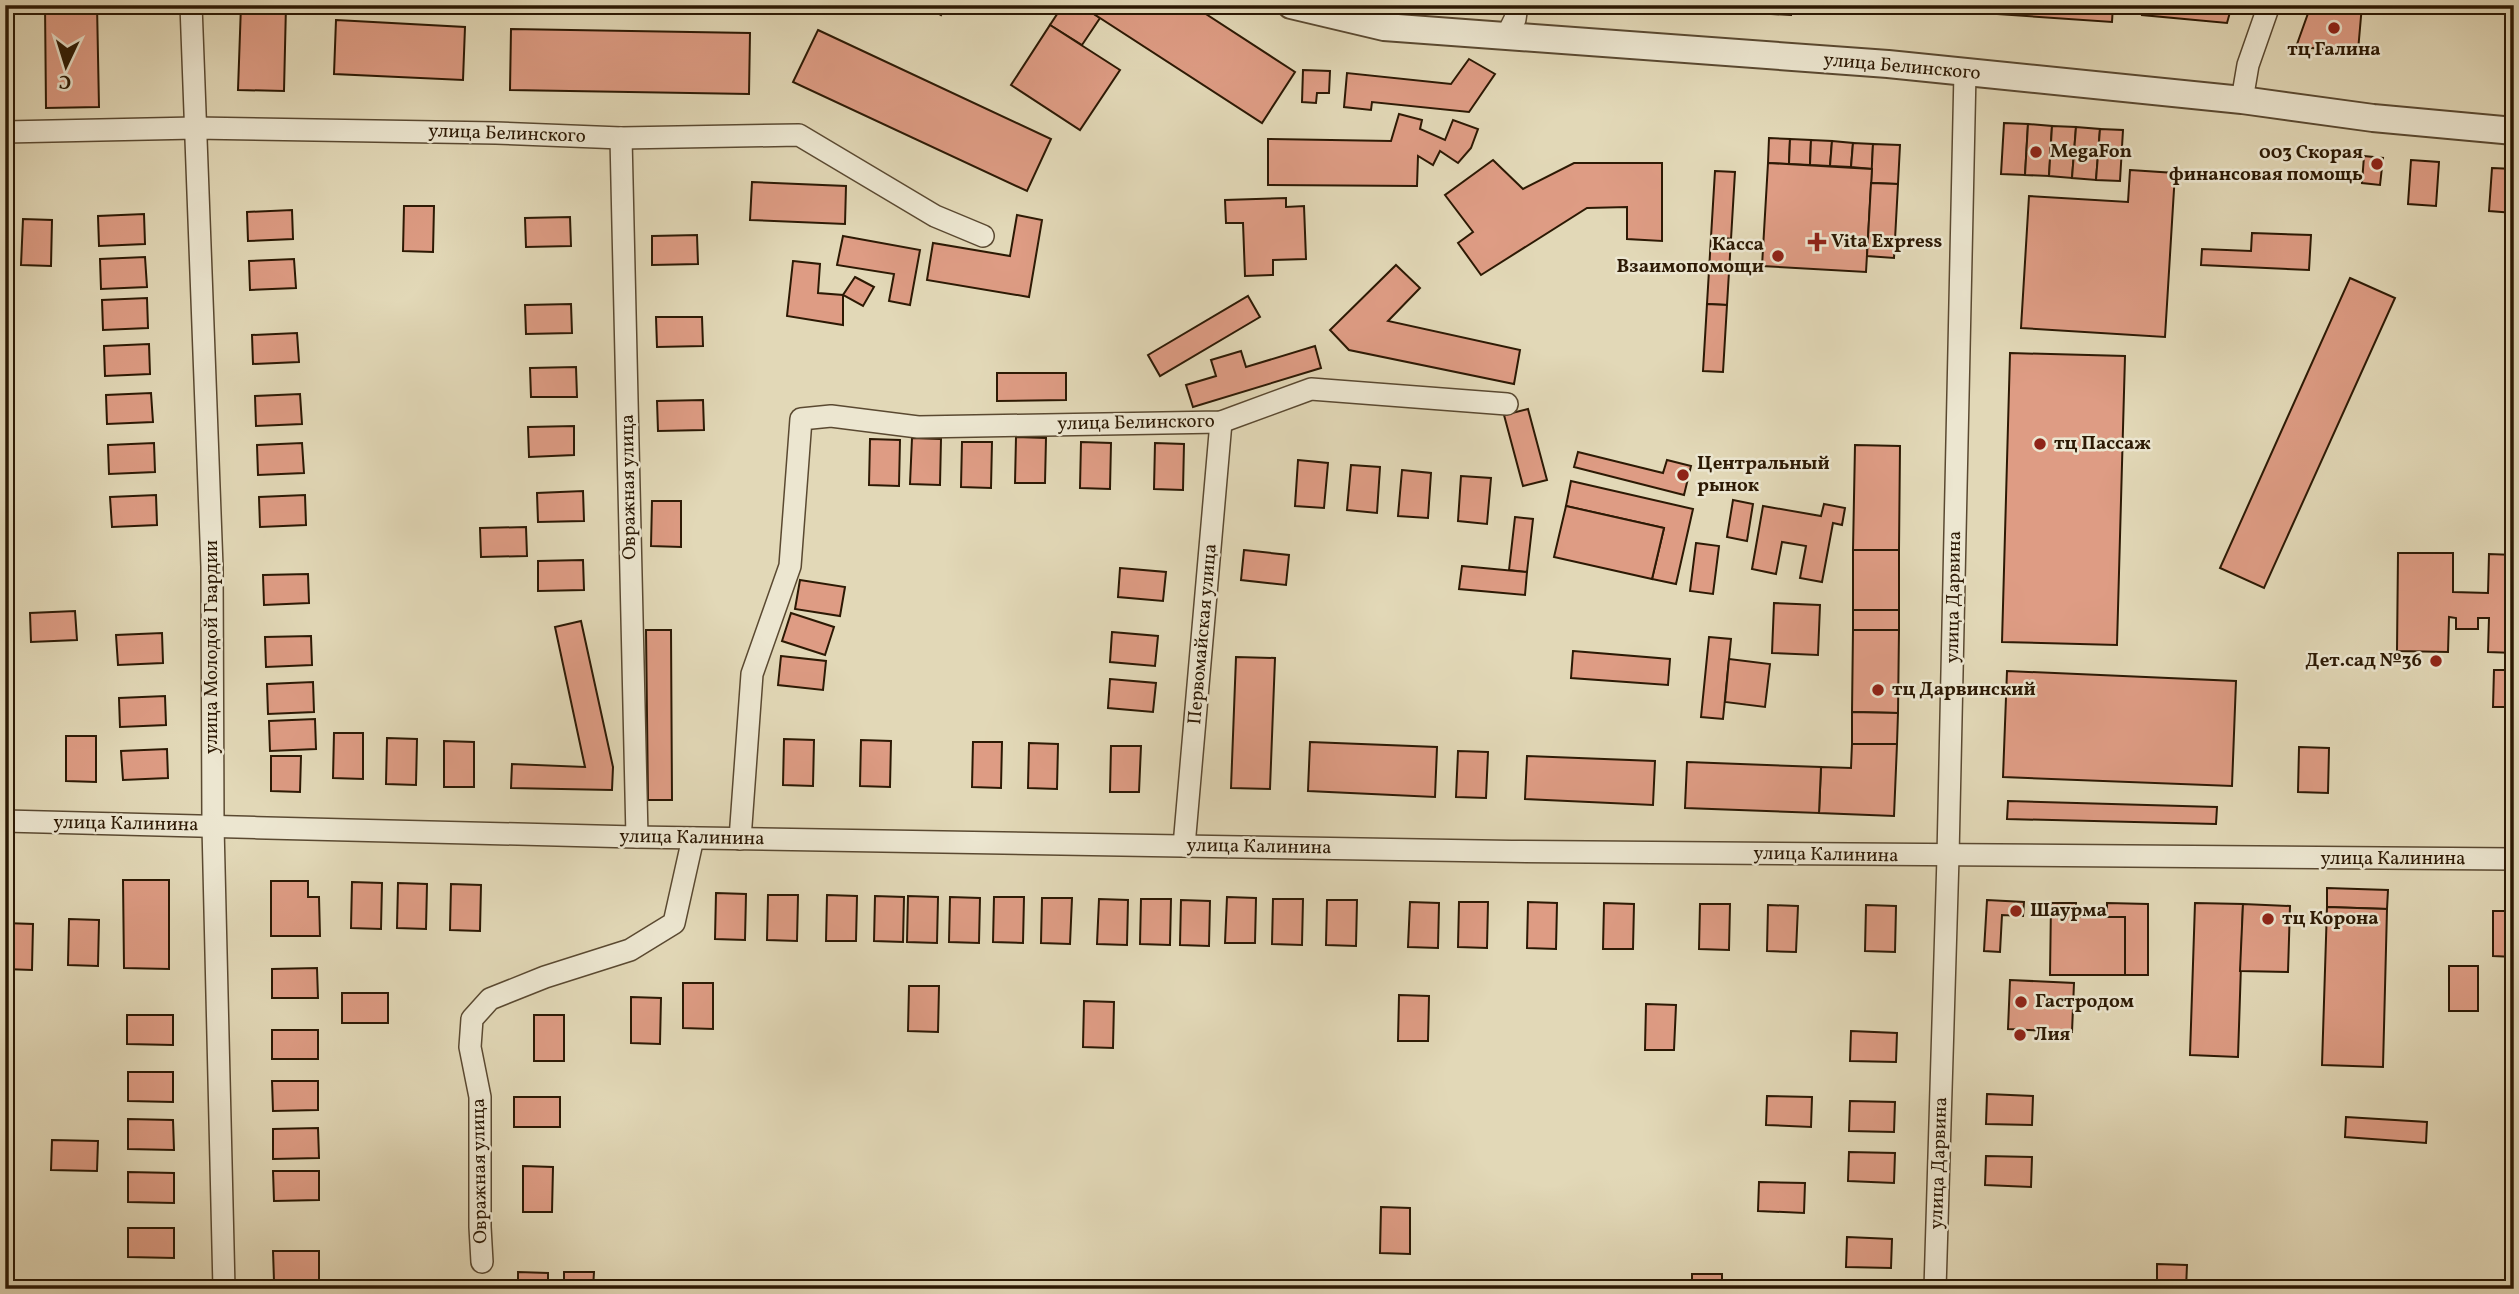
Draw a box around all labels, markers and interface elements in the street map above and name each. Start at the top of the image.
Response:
marker: тц Галина [2326,20,2342,36]
north arrow [32,32,102,102]
place label: тц Галина [2287,37,2381,63]
street label: улица Белинского [1822,47,1982,87]
text: С [58,68,72,94]
street label: улица Белинского [428,118,586,150]
place label: MegaFon [2050,139,2132,165]
place label: 003 Скорая финансовая помощь [2169,140,2363,188]
marker: MegaFon [2028,144,2044,160]
marker: 003 Скорая финансовая помощь [2369,156,2385,172]
place label: Vita Express [1831,229,1942,255]
place label: Касса Взаимопомощи [1617,232,1764,280]
marker: Vita Express [1809,234,1825,250]
marker: Касса Взаимопомощи [1770,248,1786,264]
street label: улица Белинского [1057,409,1215,437]
street label: Овражная улица [615,414,643,560]
place label: тц Пассаж [2054,431,2151,457]
marker: тц Пассаж [2032,436,2048,452]
place label: Центральный рынок [1697,451,1830,499]
marker: Центральный рынок [1675,467,1691,483]
street label: улица Дарвина [1940,531,1968,663]
street label: улица Молодой Гвардии [199,540,225,754]
street label: Первомайская улица [1182,542,1224,726]
place label: Дет.сад №36 [2305,648,2422,674]
marker: Дет.сад №36 [2428,653,2444,669]
place label: тц Дарвинский [1892,677,2036,703]
marker: тц Дарвинский [1870,682,1886,698]
street label: улица Калинина [53,810,199,838]
street label: улица Калинина [619,824,765,852]
street label: улица Калинина [1186,833,1332,861]
street label: улица Калинина [1753,841,1899,869]
street label: улица Калинина [2320,846,2466,872]
place label: Шаурма [2030,898,2107,924]
marker: Шаурма [2008,903,2024,919]
place label: тц Корона [2282,906,2379,932]
marker: тц Корона [2260,911,2276,927]
place label: Гастродом [2035,989,2134,1015]
marker: Гастродом [2013,994,2029,1010]
place label: Лия [2034,1022,2071,1048]
marker: Лия [2012,1027,2028,1043]
street label: улица Дарвина [1924,1096,1954,1230]
street label: Овражная улица [466,1098,494,1244]

